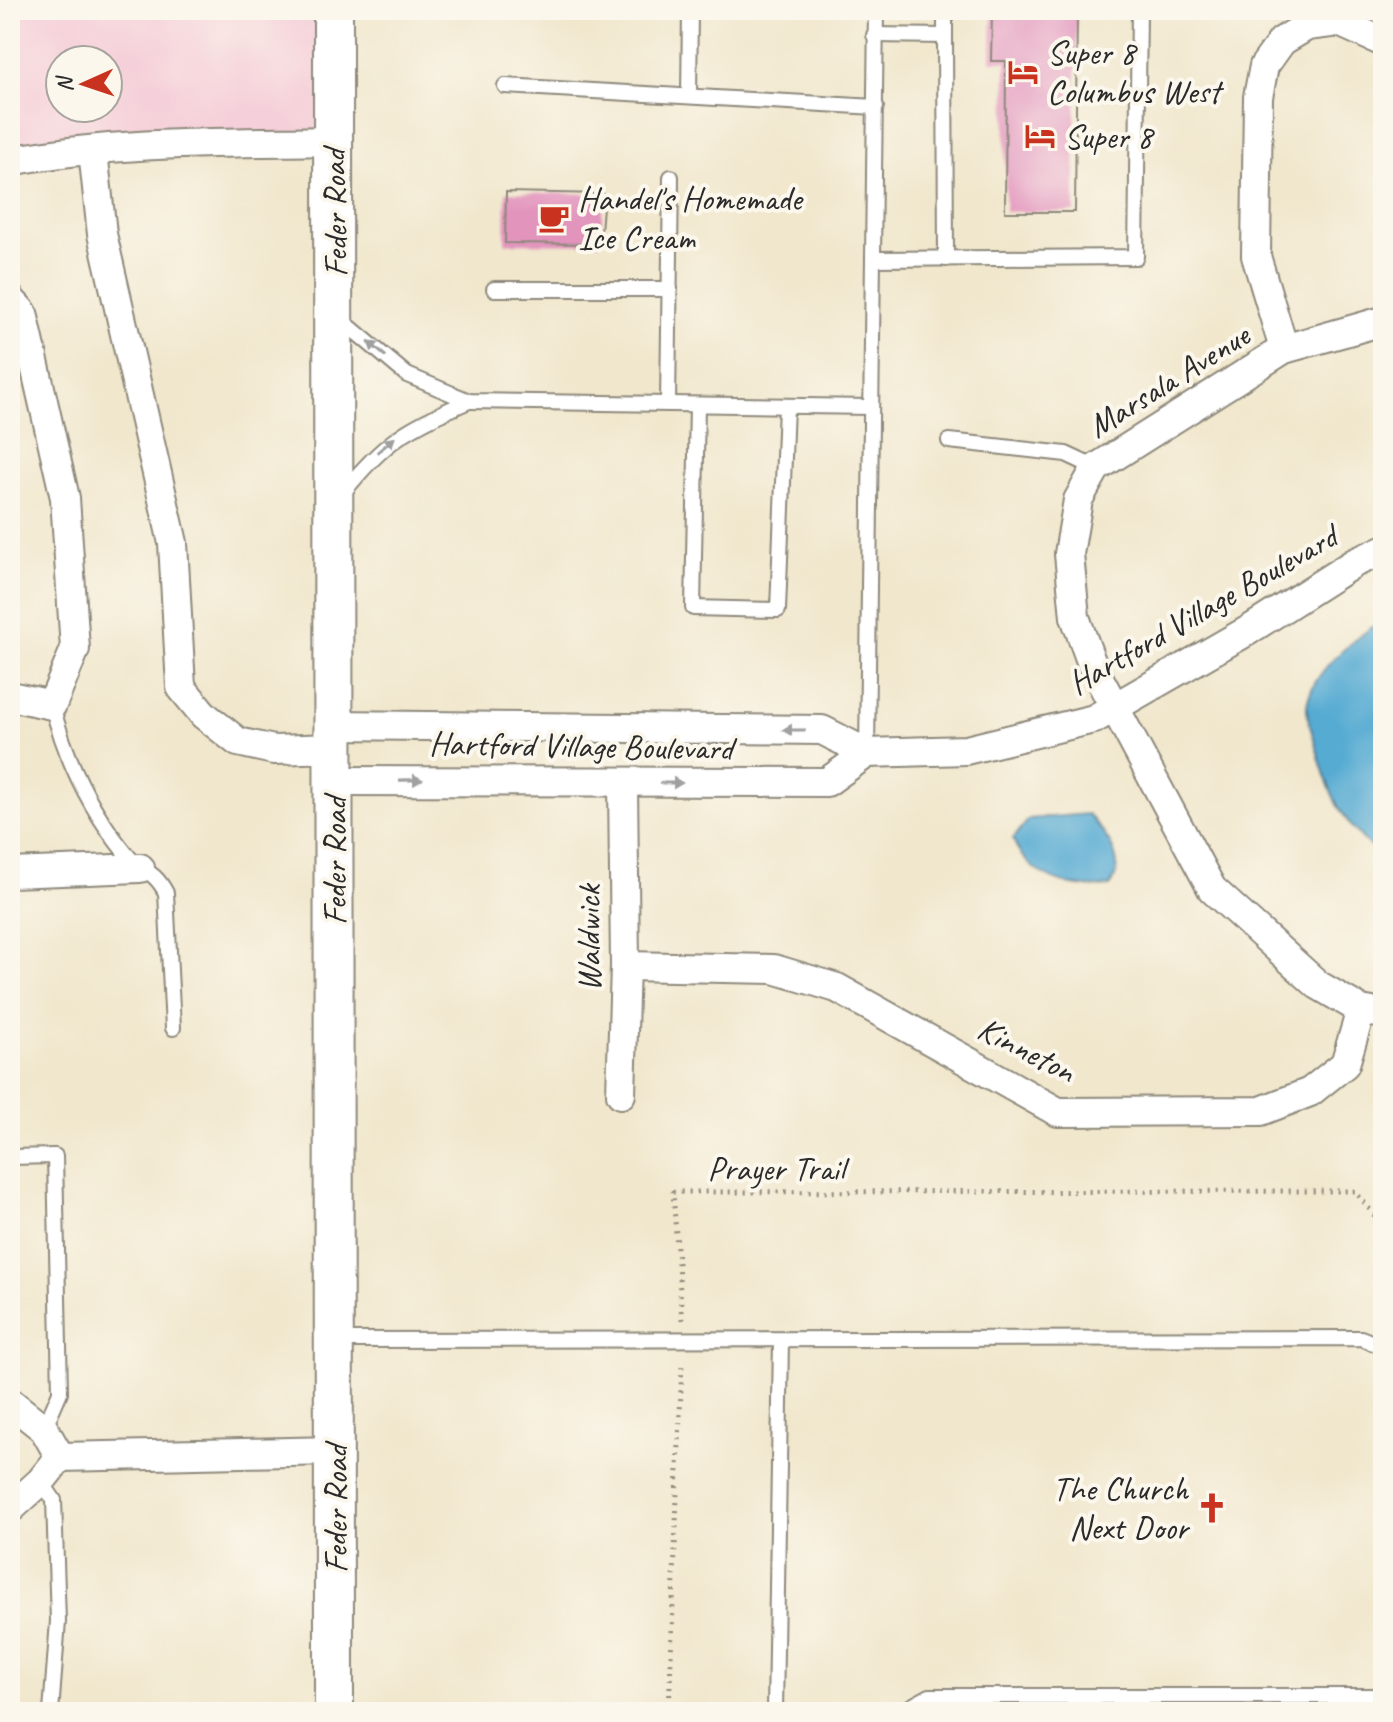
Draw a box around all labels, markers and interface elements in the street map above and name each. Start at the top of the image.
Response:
place label: Super 8 Columbus West [1047,31,1225,113]
north arrow [44,44,124,124]
hotel icon: Super 8 Columbus West [1006,55,1040,89]
text: N [51,74,79,93]
place label: Super 8 [1064,115,1156,158]
hotel icon: Super 8 [1023,119,1057,153]
street label: Feder Road [312,144,357,277]
place label: Handel's Homemade Ice Cream [578,177,805,259]
cafe icon: Handel's Homemade Ice Cream [537,201,571,235]
street label: Marsala Avenue [1079,313,1259,447]
one-way arrow [368,341,387,359]
one-way arrow [376,437,396,454]
street label: Hartford Village Boulevard [1060,513,1349,704]
street label: Hartford Village Boulevard [429,721,738,770]
one-way arrow [781,724,806,736]
one-way arrow [399,773,424,786]
one-way arrow [659,777,684,789]
street label: Feder Road [313,792,356,925]
street label: Waldwick [567,882,610,991]
street label: Kinneton [971,1007,1084,1093]
street label: Prayer Trail [708,1147,851,1190]
street label: Feder Road [314,1440,357,1573]
place label: The Church Next Door [1053,1467,1191,1549]
church icon: The Church Next Door [1195,1491,1229,1525]

